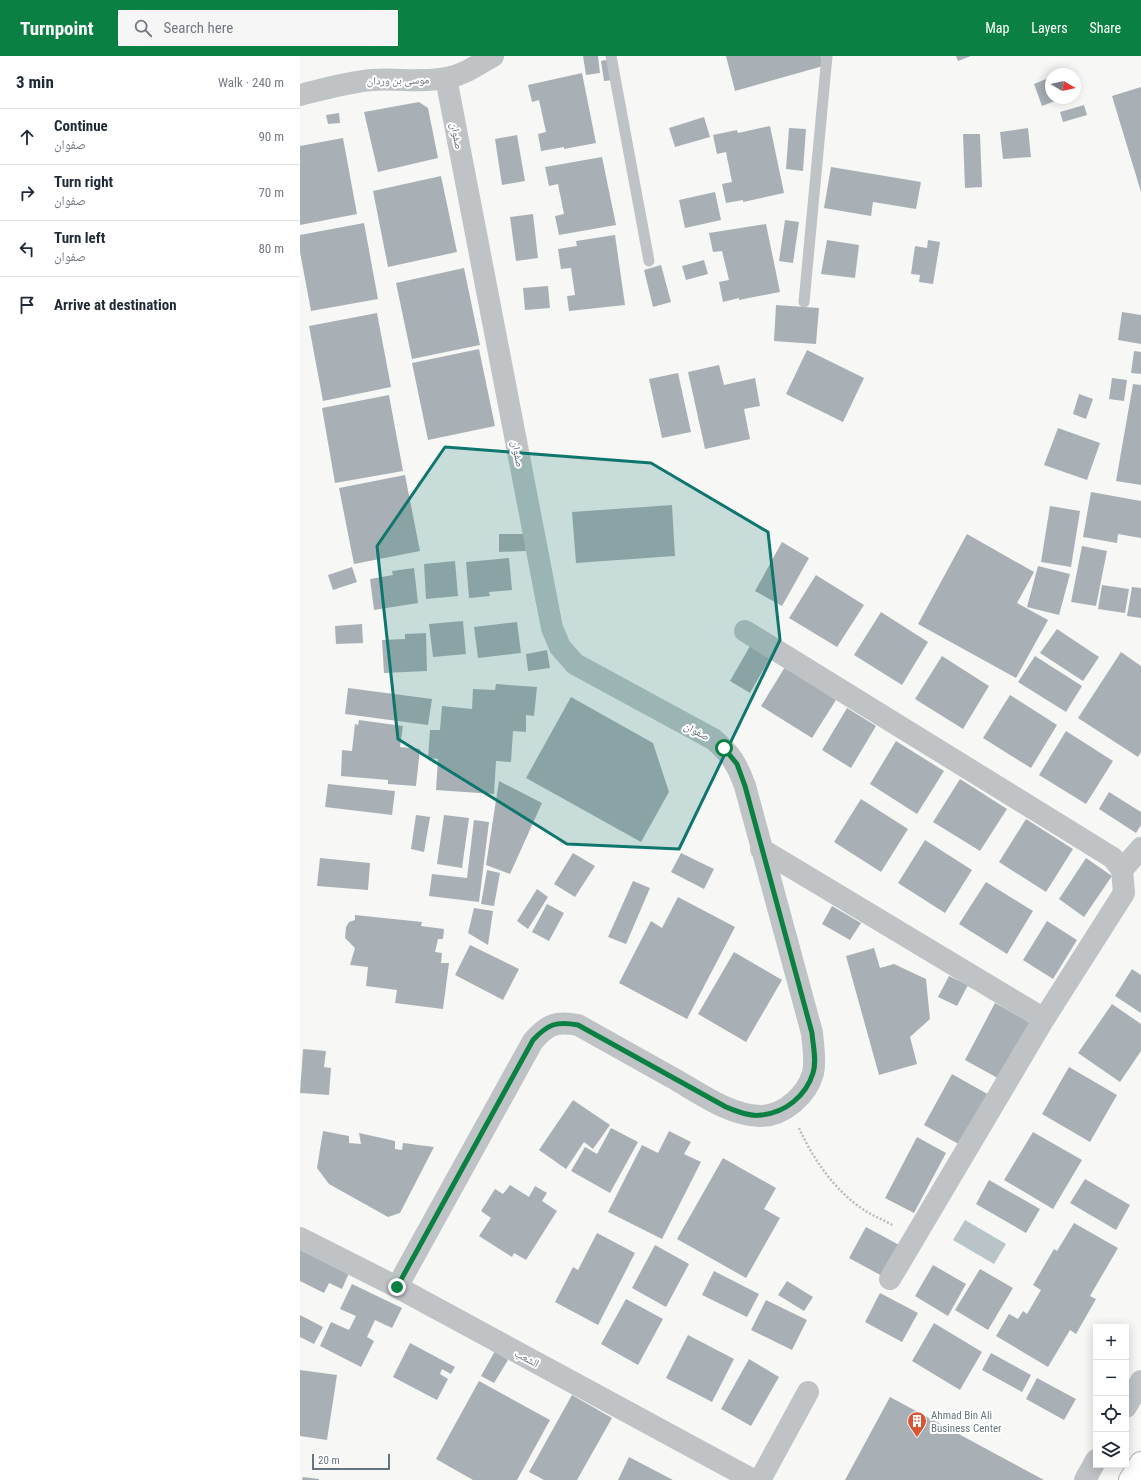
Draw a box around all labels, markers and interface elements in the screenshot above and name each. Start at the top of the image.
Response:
search box [118,10,398,46]
text: Turnpoint [20,17,94,40]
icon: search [132,17,154,39]
text: Search here [164,19,233,37]
text: Map [985,20,1009,36]
text: Layers [1031,20,1068,36]
text: Share [1090,20,1121,36]
north arrow [1045,68,1081,104]
text: 3 min [16,72,54,92]
street label: موسى بن وردان [367,73,429,88]
text: Walk · 240 m [218,75,284,90]
text: Continue [54,117,108,135]
street label: صفوان [448,122,465,151]
icon: ahead [16,126,38,148]
text: 90 m [258,129,284,144]
text: صفوان [54,137,86,152]
text: Turn right [54,173,113,191]
icon: right [16,182,38,204]
text: 70 m [258,185,284,200]
text: صفوان [54,193,86,208]
text: Turn left [54,229,105,247]
icon: left [16,238,38,260]
text: 80 m [258,241,284,256]
text: صفوان [54,249,86,264]
icon: arrive [16,294,38,316]
text: Arrive at destination [54,296,177,314]
street label: صفوان [509,440,526,469]
street label: صفوان [682,719,712,744]
route start [715,739,733,757]
route end [388,1278,406,1296]
map controls [1093,1324,1129,1468]
button: + [1093,1324,1129,1360]
street label: الشعب [512,1347,541,1370]
button: − [1093,1360,1129,1396]
button: locate [1093,1396,1129,1432]
place label: Ahmad Bin Ali Business Center [931,1409,1002,1435]
building icon: Ahmad Bin Ali Business Center [906,1410,928,1438]
button: layers [1093,1432,1129,1468]
scale bar [312,1452,390,1471]
text: 20 m [318,1454,340,1467]

